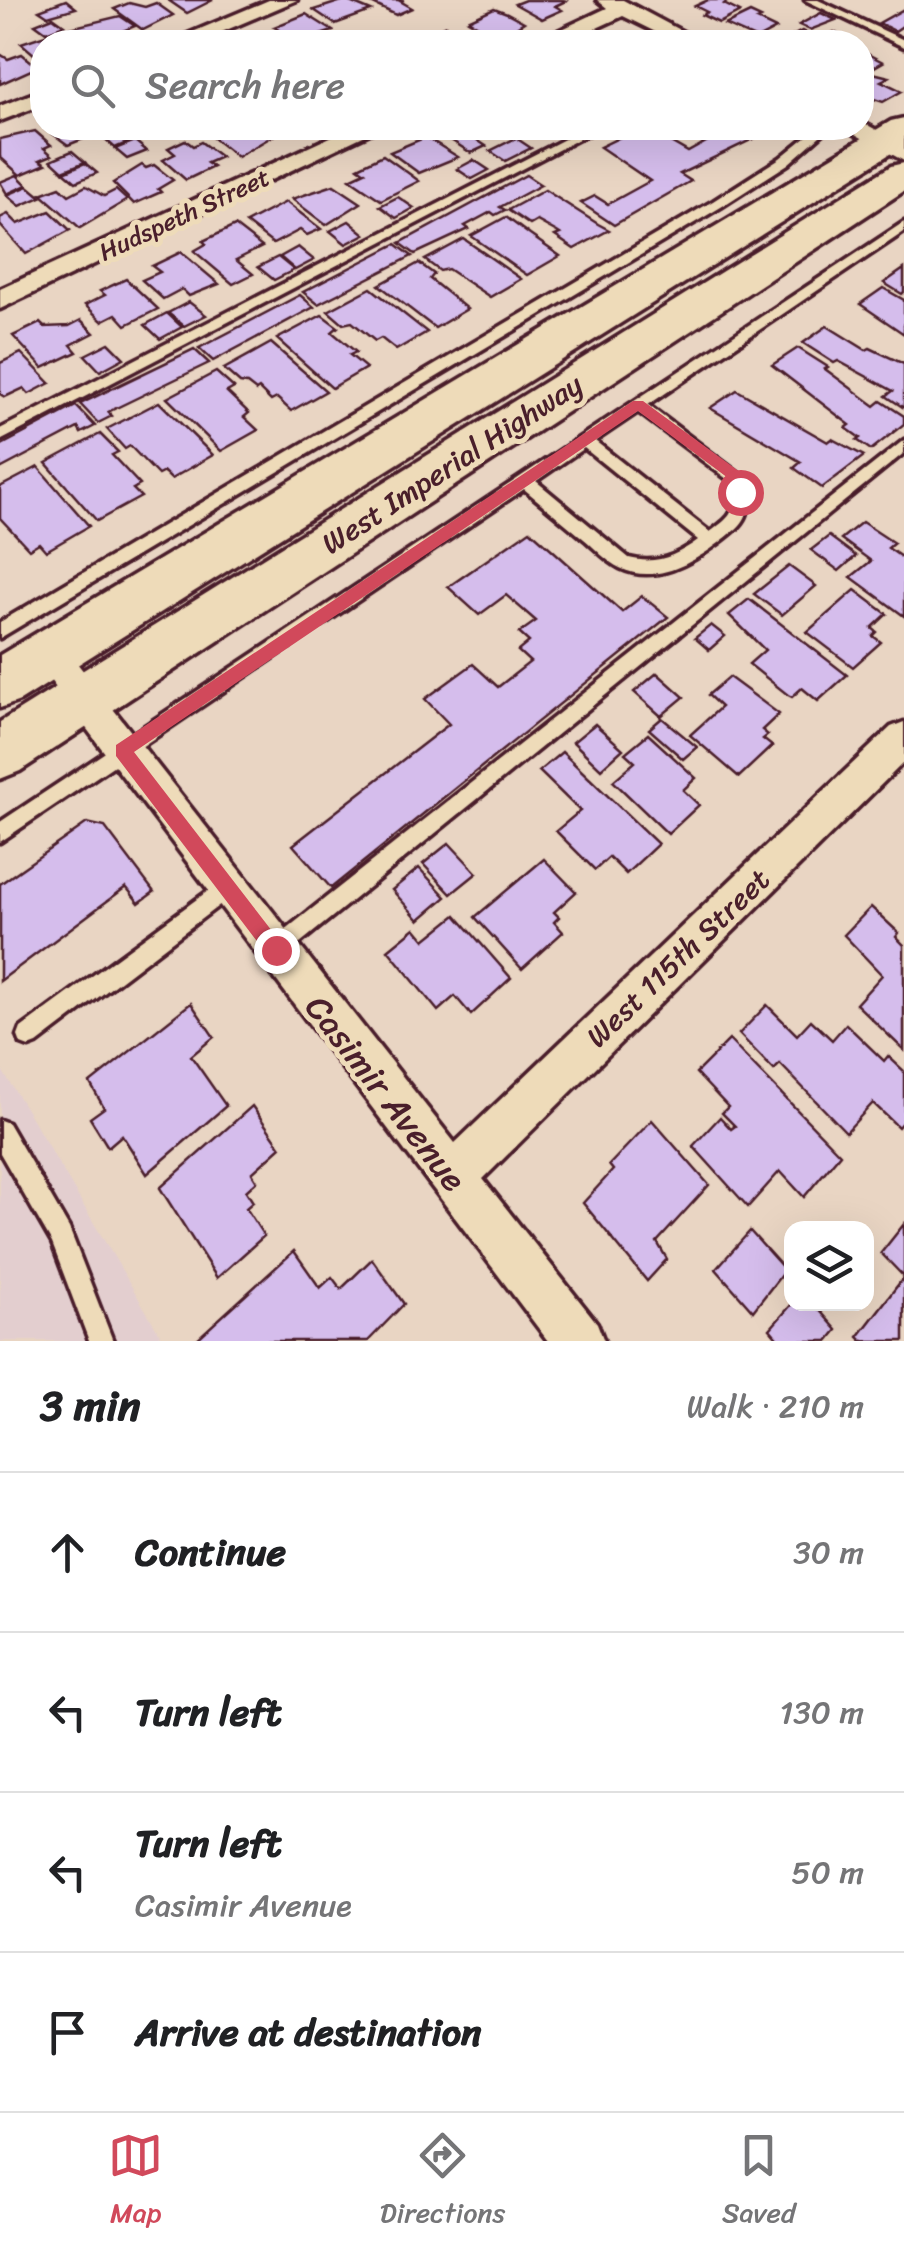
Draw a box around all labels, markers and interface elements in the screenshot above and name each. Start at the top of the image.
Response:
search box [30,30,874,140]
text: Search here [145,52,345,119]
icon: search [65,58,120,113]
street label: Hudspeth Street [91,155,278,274]
street label: West Imperial Highway [310,359,594,569]
route start [718,470,764,516]
street label: West 115th Street [573,855,783,1061]
route end [254,928,300,974]
street label: Casimir Avenue [289,981,483,1206]
map controls [784,1221,874,1311]
button: layers [784,1221,874,1311]
text: 3 min [40,1369,140,1443]
text: Walk · 210 m [687,1378,864,1435]
text: Continue [135,1519,286,1586]
text: 30 m [793,1524,864,1581]
icon: ahead [40,1525,95,1580]
text: Turn left [135,1679,281,1746]
text: 130 m [780,1684,864,1741]
icon: left [40,1685,95,1740]
text: Turn left [135,1810,281,1877]
text: 50 m [791,1844,864,1901]
icon: left [40,1845,95,1900]
text: Casimir Avenue [135,1877,352,1934]
text: Arrive at destination [135,1999,482,2066]
icon: arrive [40,2005,95,2060]
tab: Map [108,2128,163,2237]
tab: Directions [380,2128,505,2237]
tab: Saved [722,2128,796,2237]

